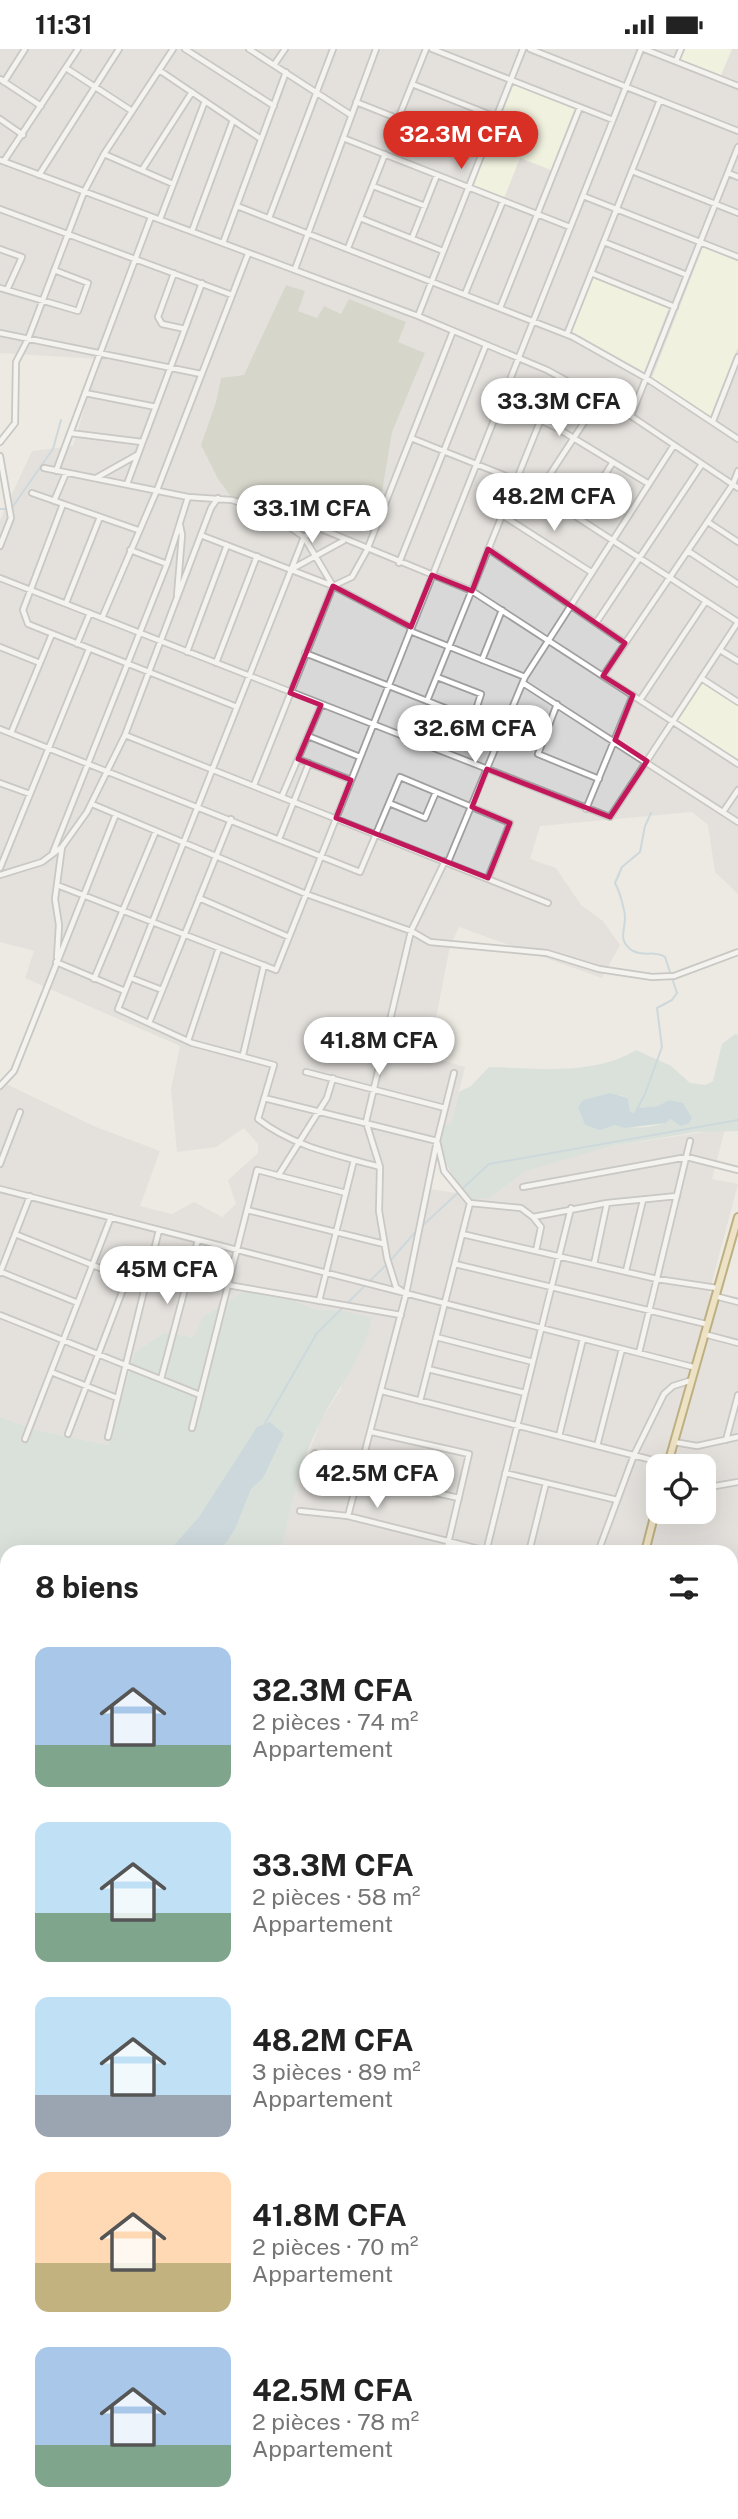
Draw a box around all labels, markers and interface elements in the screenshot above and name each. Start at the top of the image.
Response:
text: 11:31 [35,9,93,40]
pin: 32.3M CFA [381,111,541,171]
text: 32.3M CFA [399,120,523,147]
pin: 33.3M CFA [479,379,639,438]
text: 33.3M CFA [497,387,621,414]
pin: 48.2M CFA [474,473,634,533]
text: 48.2M CFA [492,482,616,509]
pin: 33.1M CFA [232,485,392,545]
text: 33.1M CFA [253,494,371,521]
pin: 32.6M CFA [395,705,555,765]
text: 32.6M CFA [413,714,537,741]
pin: 41.8M CFA [299,1017,459,1077]
text: 41.8M CFA [320,1026,438,1053]
pin: 45M CFA [102,1247,232,1306]
text: 45M CFA [116,1255,218,1282]
pin: 42.5M CFA [297,1451,457,1510]
map controls [646,1454,716,1524]
button: locate [646,1454,716,1524]
text: 42.5M CFA [315,1459,439,1486]
icon: filters [665,1568,703,1606]
text: 8 biens [35,1569,139,1605]
text: 32.3M CFA [252,1672,413,1708]
icon: home [91,1675,175,1759]
text: 2 pièces · 74 m² [252,1708,419,1735]
text: Appartement [252,1735,393,1762]
text: 33.3M CFA [252,1847,414,1883]
icon: home [91,1850,175,1934]
text: 2 pièces · 58 m² [252,1883,421,1910]
text: Appartement [252,1910,393,1937]
text: 48.2M CFA [252,2022,414,2058]
icon: home [91,2025,175,2109]
text: 3 pièces · 89 m² [252,2058,421,2085]
text: Appartement [252,2085,393,2112]
text: 41.8M CFA [252,2197,407,2233]
icon: home [91,2200,175,2284]
text: 2 pièces · 70 m² [252,2233,418,2260]
text: Appartement [252,2260,393,2287]
text: 42.5M CFA [252,2372,413,2408]
icon: home [91,2375,175,2459]
text: 2 pièces · 78 m² [252,2408,419,2435]
text: Appartement [252,2435,393,2462]

